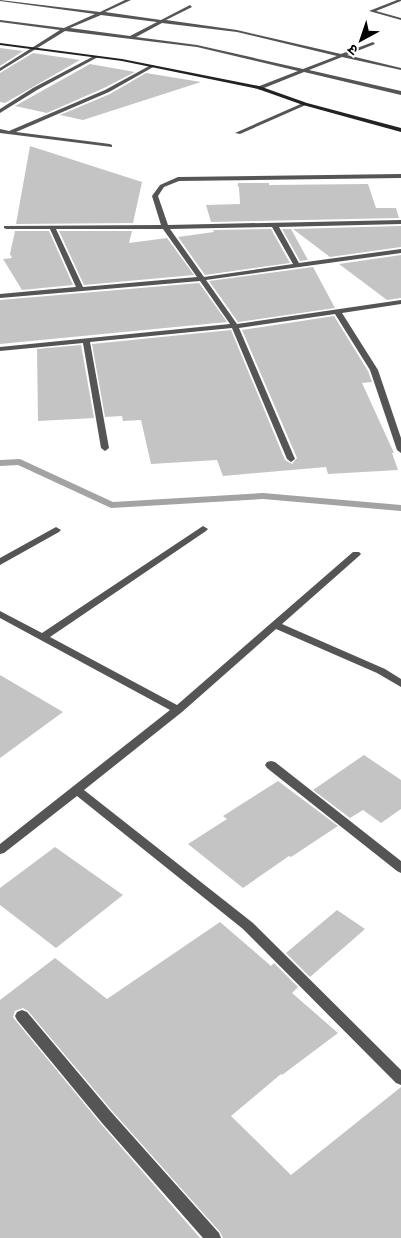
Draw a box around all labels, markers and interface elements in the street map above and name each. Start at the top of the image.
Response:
north arrow [336,15,386,65]
text: उ [344,41,361,59]

